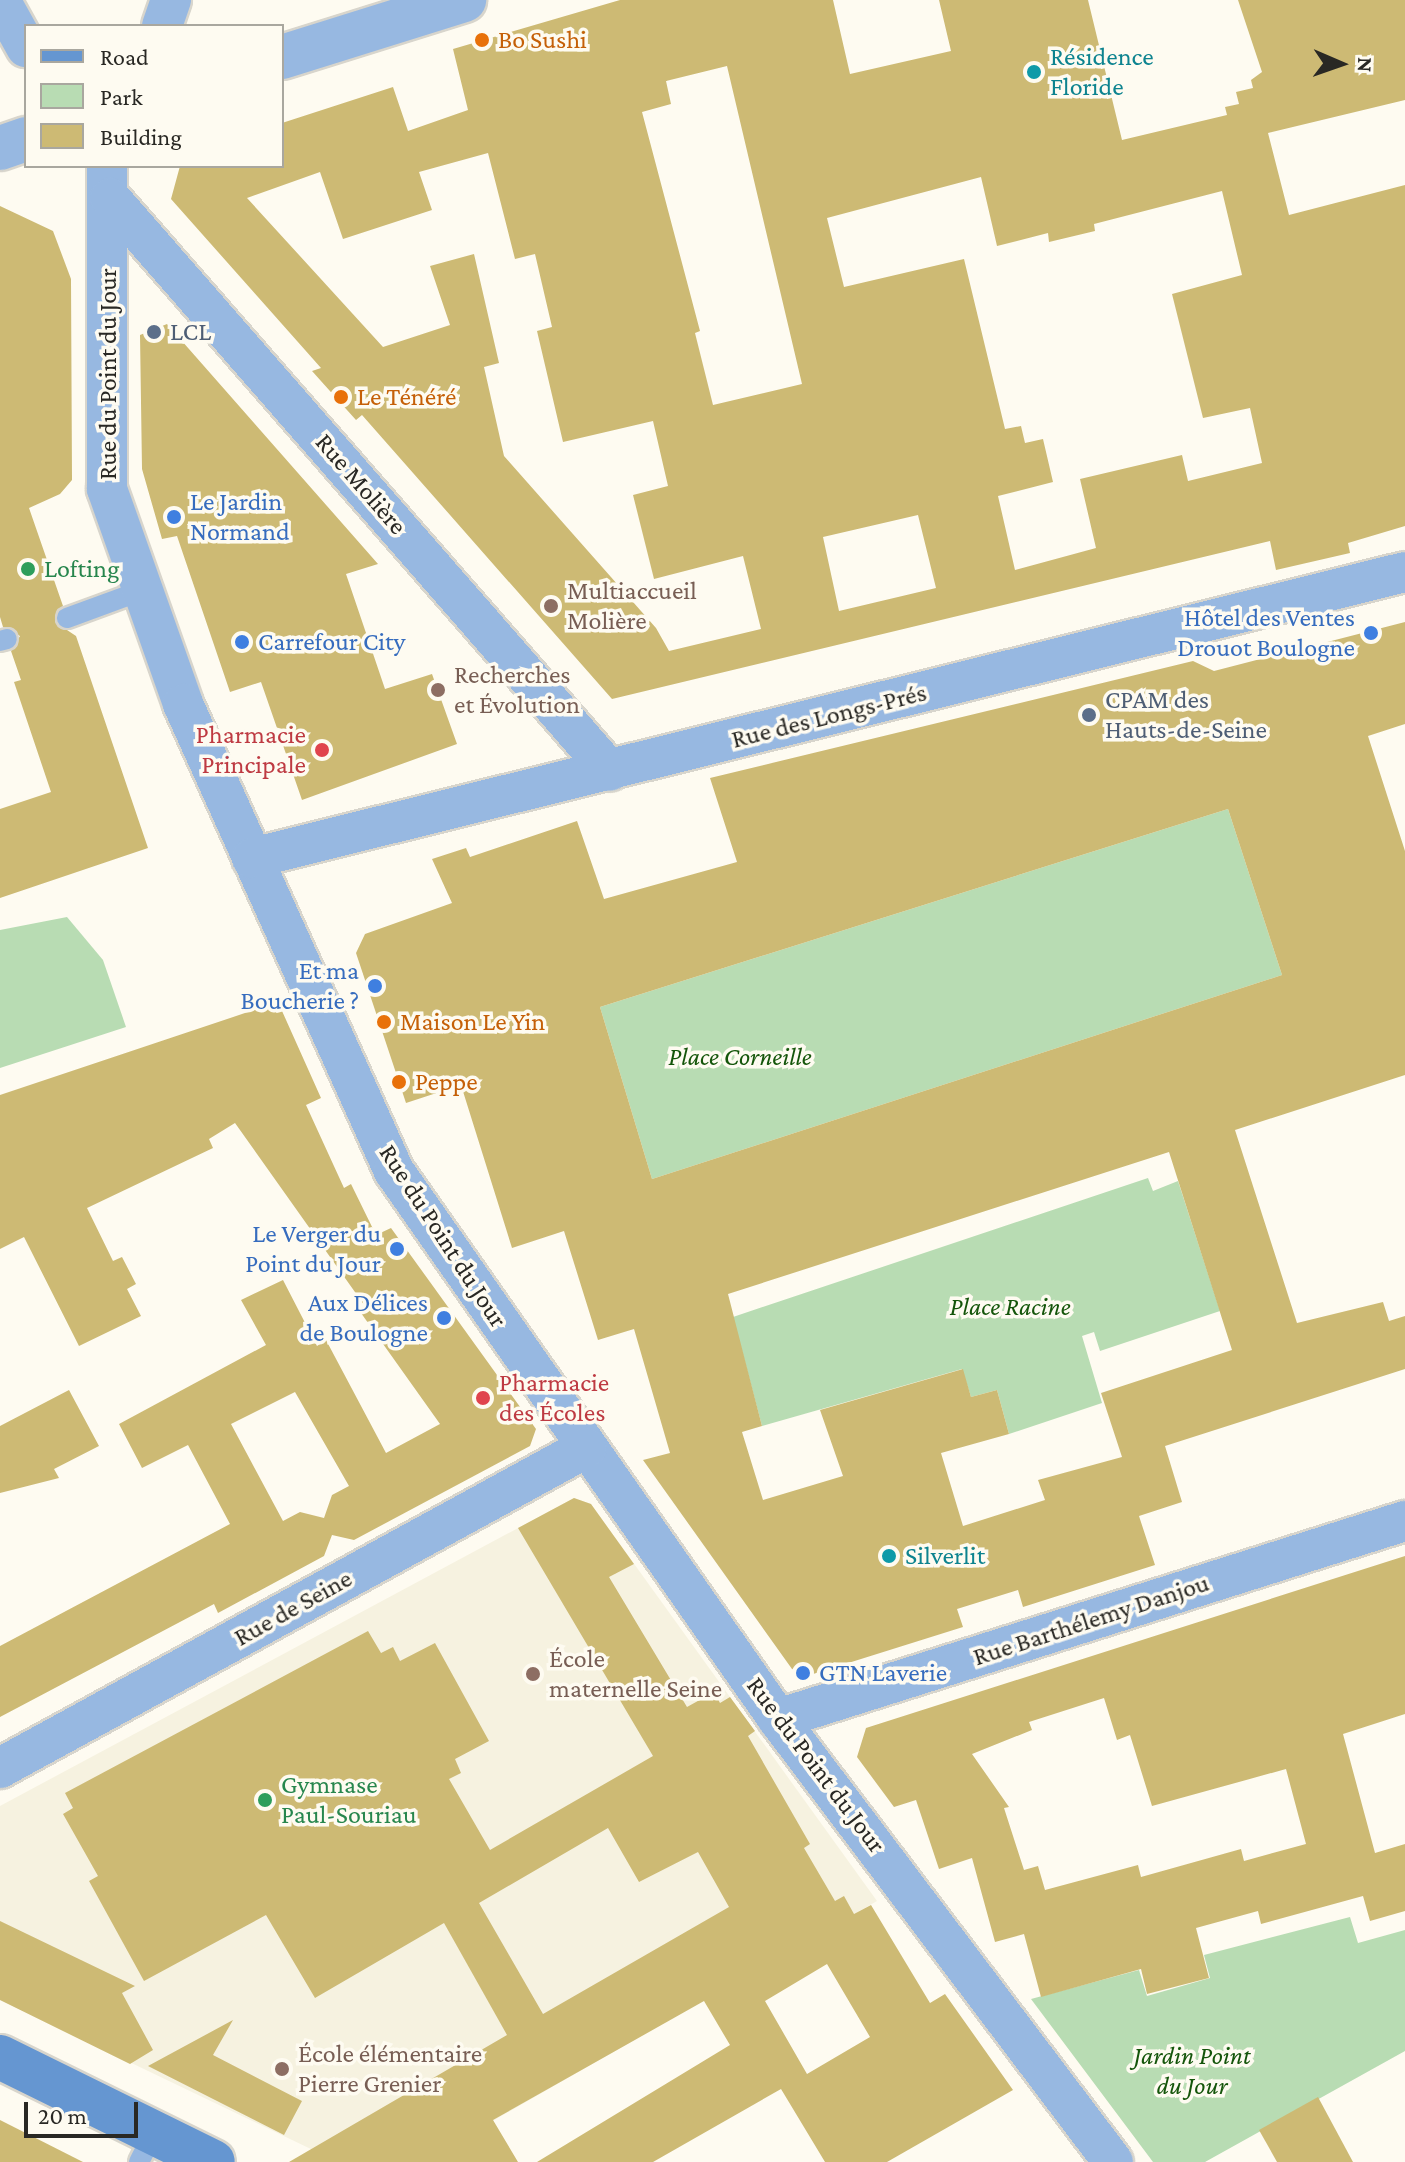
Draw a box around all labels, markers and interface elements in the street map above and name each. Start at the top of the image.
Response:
legend [24,24,284,168]
place label: Bo Sushi [498,24,587,56]
north arrow [1301,24,1381,104]
marker: Bo Sushi [473,31,491,49]
place label: Résidence Floride [1050,41,1154,102]
text: Road [100,43,149,70]
text: N [1353,57,1378,73]
marker: Résidence Floride [1025,63,1043,81]
text: Park [100,83,143,110]
text: Building [100,123,182,150]
street label: Rue du Point du Jour [92,268,124,480]
place label: LCL [170,316,211,348]
marker: LCL [145,323,163,341]
place label: Le Ténéré [357,381,456,413]
marker: Le Ténéré [332,388,350,406]
street label: Rue Molière [309,427,413,541]
place label: Le Jardin Normand [190,486,290,548]
marker: Le Jardin Normand [165,508,183,526]
place label: Lofting [44,553,120,585]
marker: Lofting [19,560,37,578]
place label: Multiaccueil Molière [567,575,697,636]
marker: Multiaccueil Molière [542,597,560,615]
place label: Hôtel des Ventes Drouot Boulogne [1177,602,1355,664]
marker: Hôtel des Ventes Drouot Boulogne [1362,624,1380,642]
place label: Carrefour City [258,626,406,658]
marker: Carrefour City [233,633,251,651]
place label: Recherches et Évolution [454,659,580,720]
street label: Rue des Longs-Prés [728,677,930,755]
marker: Recherches et Évolution [429,681,447,699]
place label: CPAM des Hauts-de-Seine [1105,684,1267,746]
marker: CPAM des Hauts-de-Seine [1080,706,1098,724]
place label: Pharmacie Principale [196,719,306,780]
marker: Pharmacie Principale [313,741,331,759]
place label: Et ma Boucherie ? [241,955,359,1016]
marker: Et ma Boucherie ? [366,977,384,995]
place label: Maison Le Yin [400,1006,545,1038]
marker: Maison Le Yin [375,1013,393,1031]
park label: Place Corneille [668,1041,812,1073]
place label: Peppe [415,1066,478,1098]
marker: Peppe [390,1073,408,1091]
street label: Rue du Point du Jour [372,1139,514,1333]
place label: Le Verger du Point du Jour [245,1218,381,1280]
marker: Le Verger du Point du Jour [388,1240,406,1258]
place label: Aux Délices de Boulogne [299,1287,428,1348]
park label: Place Racine [949,1291,1071,1323]
marker: Aux Délices de Boulogne [435,1309,453,1327]
place label: Pharmacie des Écoles [499,1367,609,1428]
marker: Pharmacie des Écoles [474,1389,492,1407]
place label: Silverlit [905,1540,985,1572]
marker: Silverlit [880,1547,898,1565]
street label: Rue de Seine [229,1563,357,1653]
street label: Rue Barthélemy Danjou [969,1567,1213,1673]
place label: École maternelle Seine [549,1643,722,1704]
place label: GTN Laverie [819,1657,947,1689]
marker: GTN Laverie [794,1664,812,1682]
marker: École maternelle Seine [524,1665,542,1683]
street label: Rue du Point du Jour [740,1671,892,1859]
place label: Gymnase Paul-Souriau [281,1769,417,1830]
marker: Gymnase Paul-Souriau [256,1791,274,1809]
place label: École élémentaire Pierre Grenier [298,2038,482,2100]
park label: Jardin Point du Jour [1133,2040,1251,2102]
marker: École élémentaire Pierre Grenier [273,2060,291,2078]
scale bar [28,2086,142,2136]
text: 20 m [38,2102,87,2129]

